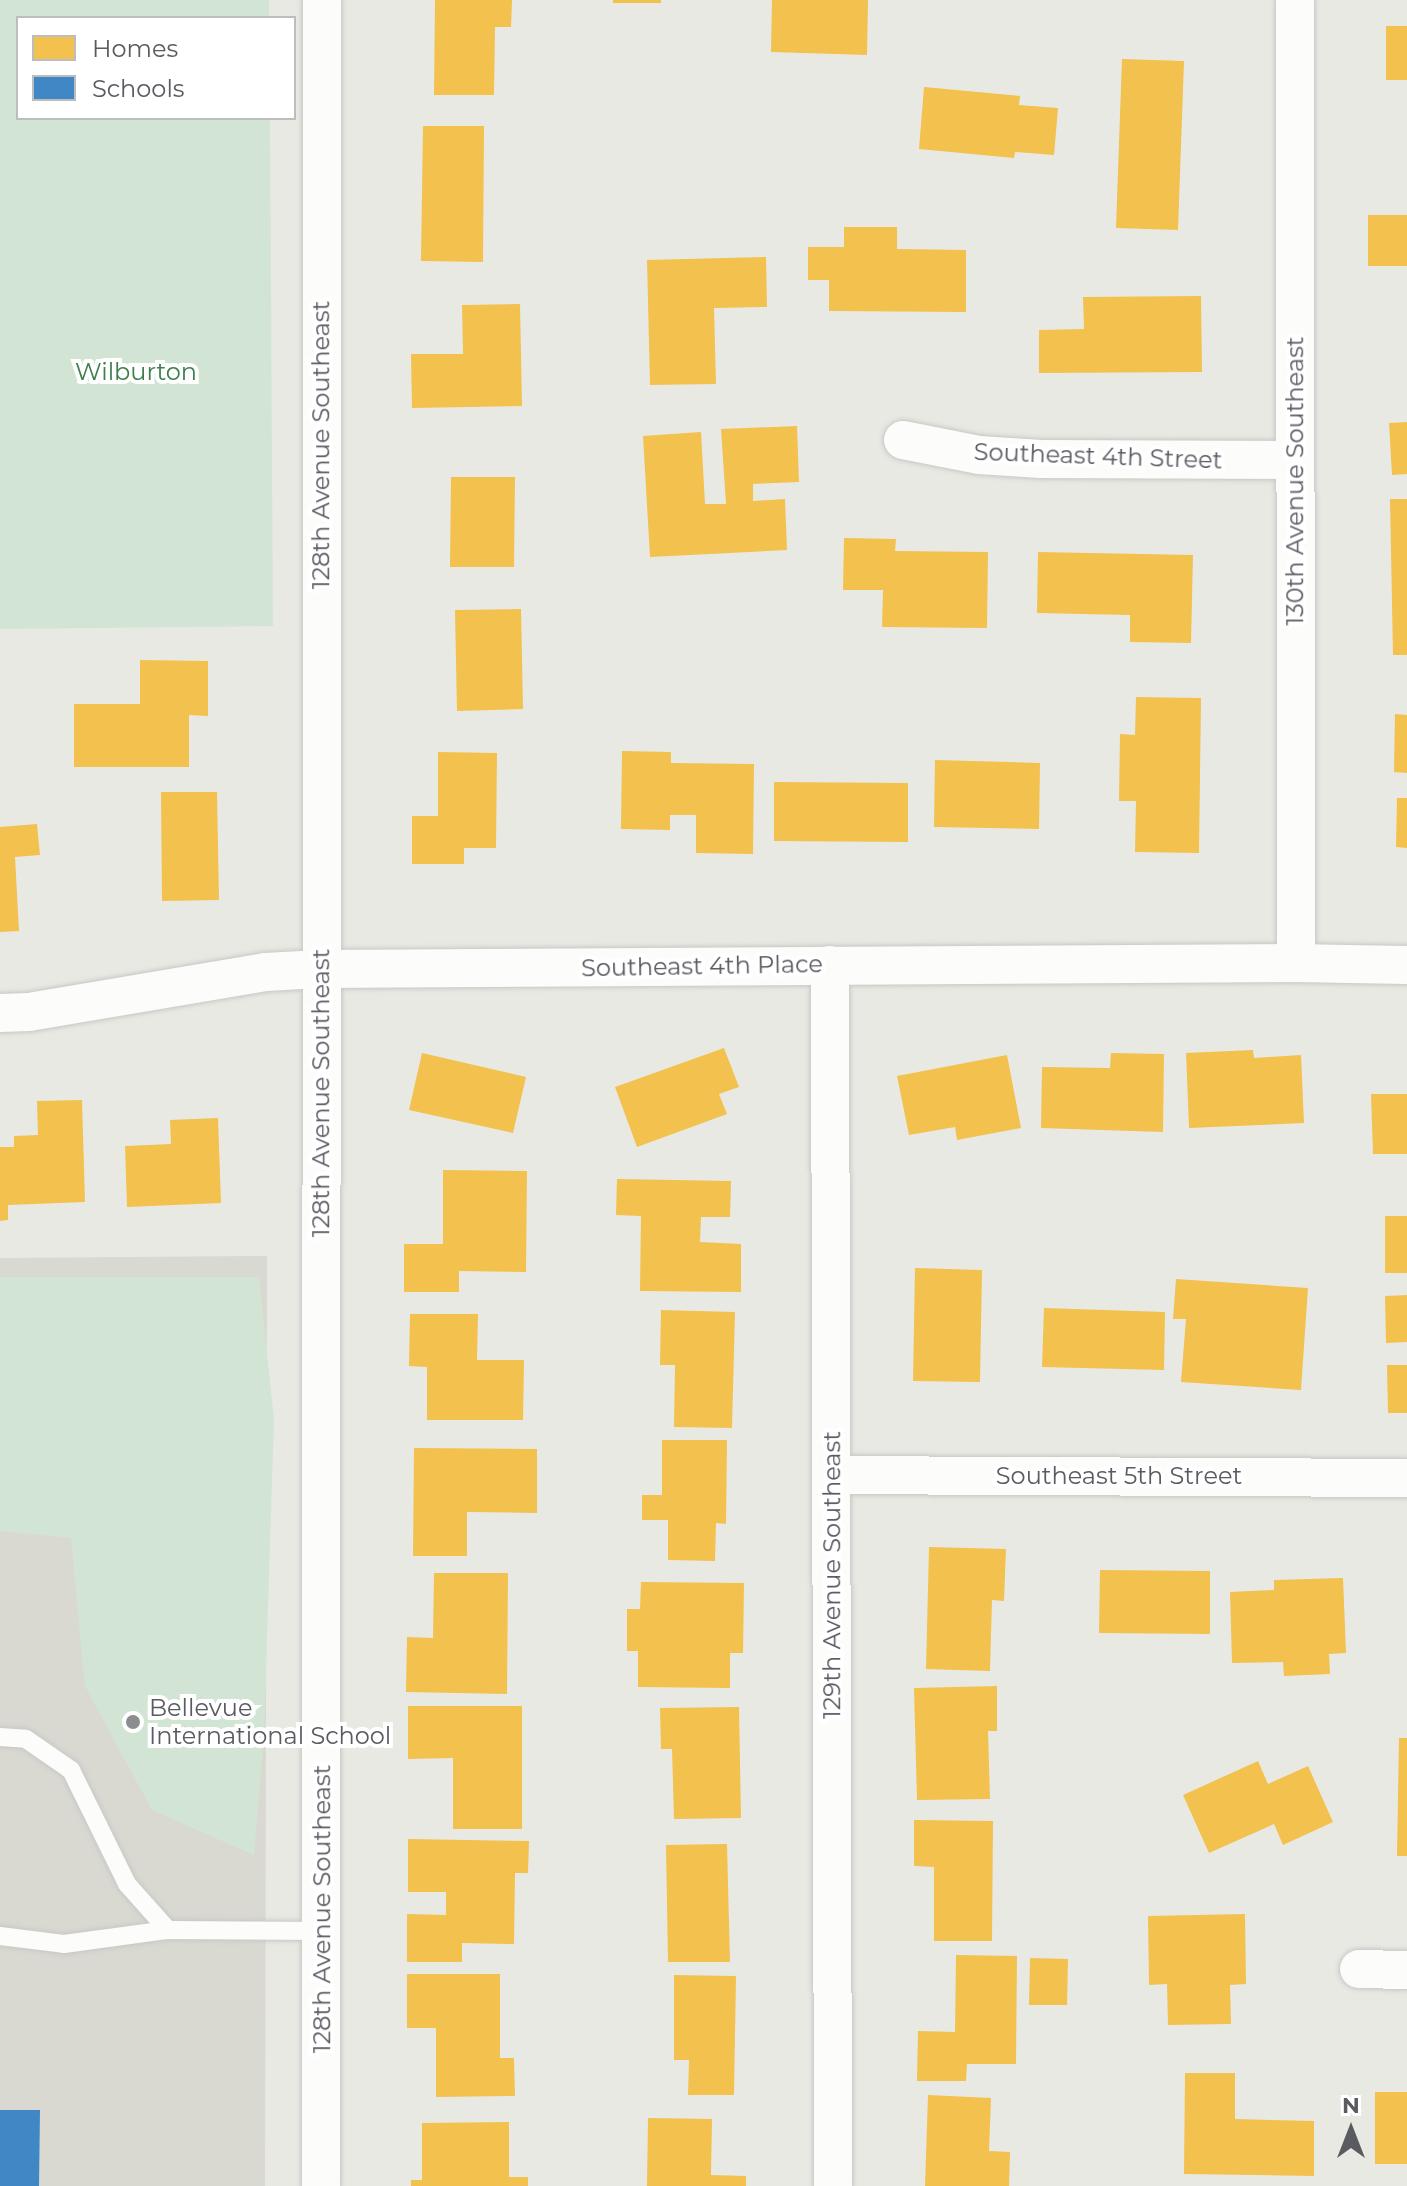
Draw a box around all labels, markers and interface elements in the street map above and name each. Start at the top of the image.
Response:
legend [16,16,296,120]
text: Homes [92,34,178,63]
text: Schools [92,74,185,103]
street label: 128th Avenue Southeast [307,301,335,589]
street label: 130th Avenue Southeast [1281,336,1309,626]
park label: Wilburton [75,358,197,386]
street label: Southeast 4th Street [973,437,1223,475]
street label: 128th Avenue Southeast [307,949,335,1237]
street label: Southeast 4th Place [581,949,823,983]
street label: 129th Avenue Southeast [818,1431,846,1719]
street label: Southeast 5th Street [996,1462,1242,1490]
place label: Bellevue International School [149,1694,391,1750]
marker: Bellevue International School [124,1713,142,1731]
street label: 128th Avenue Southeast [308,1765,336,2053]
north arrow [1311,2090,1391,2170]
text: N [1342,2092,1360,2119]

